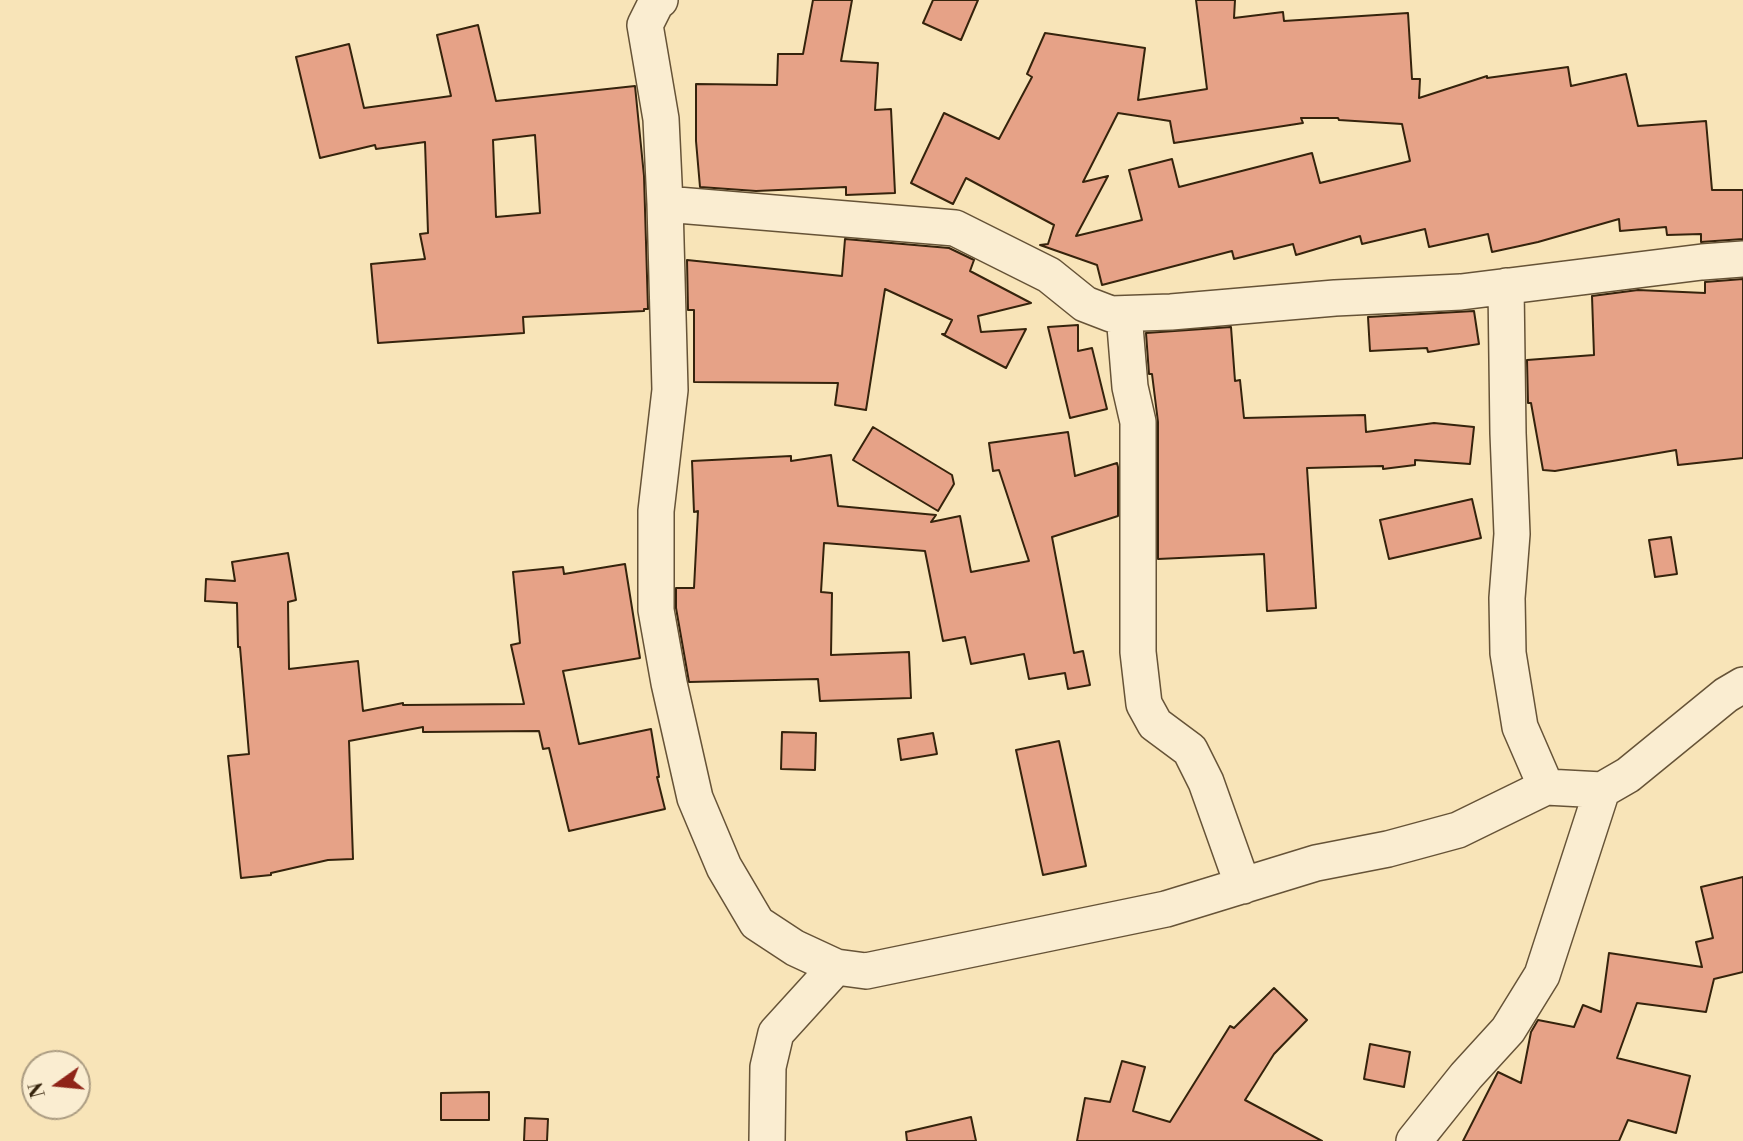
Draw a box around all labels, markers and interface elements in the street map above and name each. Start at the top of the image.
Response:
north arrow [21,1050,91,1120]
text: N [24,1080,51,1100]

